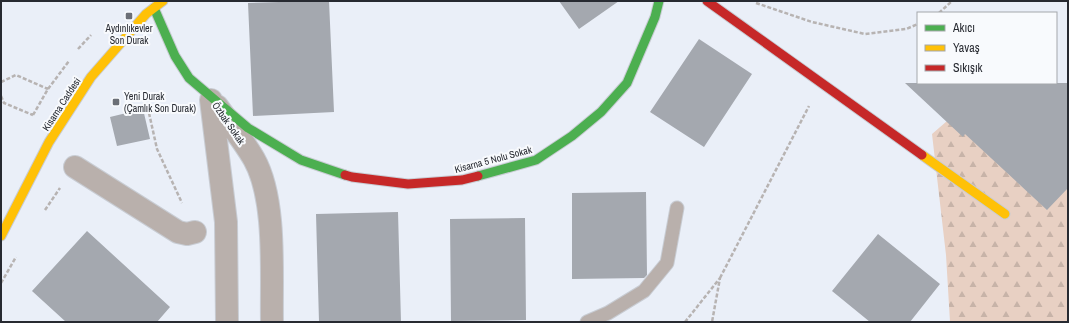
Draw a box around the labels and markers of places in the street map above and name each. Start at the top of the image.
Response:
marker: Aydınlıkevler Son Durak [124,11,134,21]
place label: Aydınlıkevler Son Durak [105,22,153,47]
place label: Yeni Durak (Çamlık Son Durak) [124,90,196,115]
marker: Yeni Durak (Çamlık Son Durak) [111,97,121,107]

